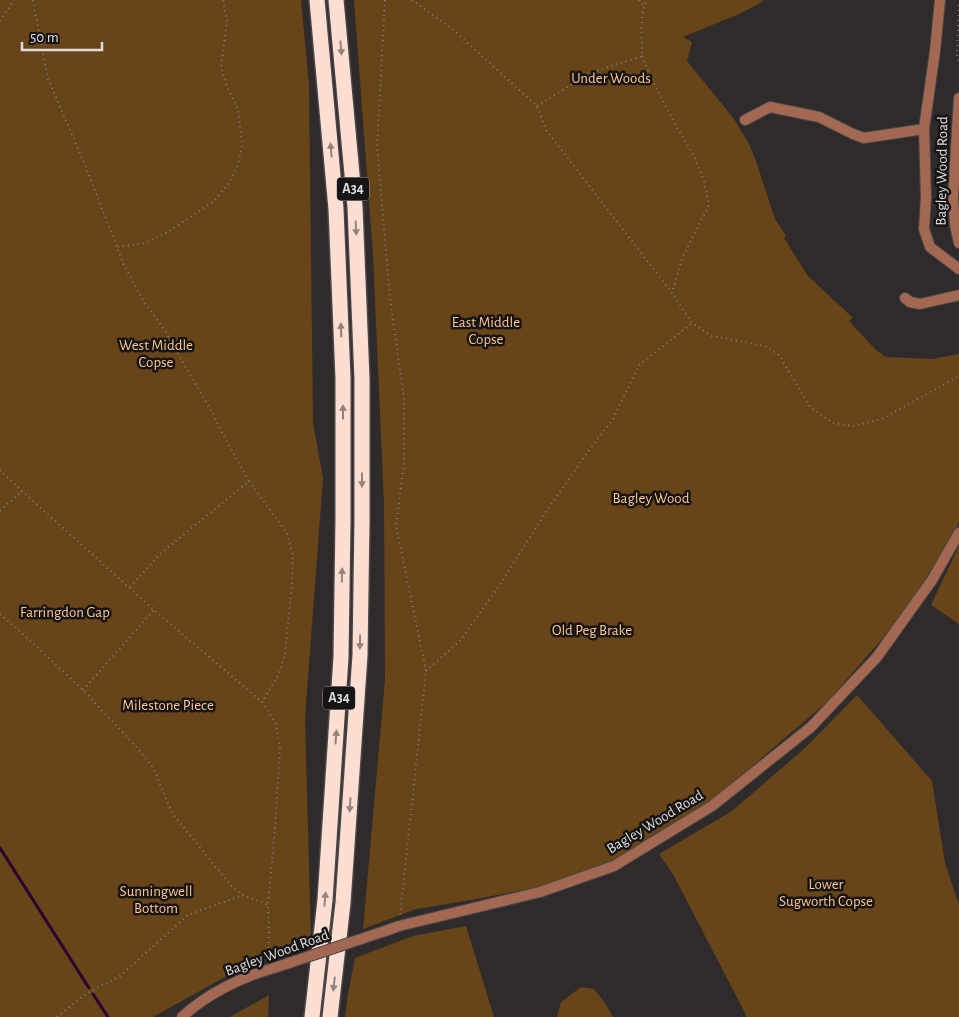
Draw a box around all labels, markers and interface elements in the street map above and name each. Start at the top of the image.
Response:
scale bar [22,20,102,52]
text: 50 m [30,30,59,45]
one-way arrow [338,41,346,57]
park label: Under Woods [571,71,651,86]
street label: Bagley Wood Road [934,116,950,226]
one-way arrow [326,142,334,158]
road number: A34 [337,178,369,200]
one-way arrow [352,220,360,236]
park label: East Middle Copse [452,315,520,347]
one-way arrow [337,321,345,337]
park label: West Middle Copse [119,338,193,370]
one-way arrow [339,404,347,420]
one-way arrow [358,472,366,488]
park label: Bagley Wood [612,491,690,506]
one-way arrow [339,566,347,582]
park label: Farringdon Gap [20,605,110,620]
park label: Old Peg Brake [552,623,632,638]
one-way arrow [356,635,364,651]
road number: A34 [323,686,355,710]
park label: Milestone Piece [122,698,214,713]
one-way arrow [332,729,340,745]
street label: Bagley Wood Road [604,787,706,857]
one-way arrow [345,797,353,813]
park label: Lower Sugworth Copse [779,877,873,909]
park label: Sunningwell Bottom [120,884,192,916]
one-way arrow [321,891,329,907]
street label: Bagley Wood Road [223,927,331,979]
one-way arrow [330,976,338,992]

